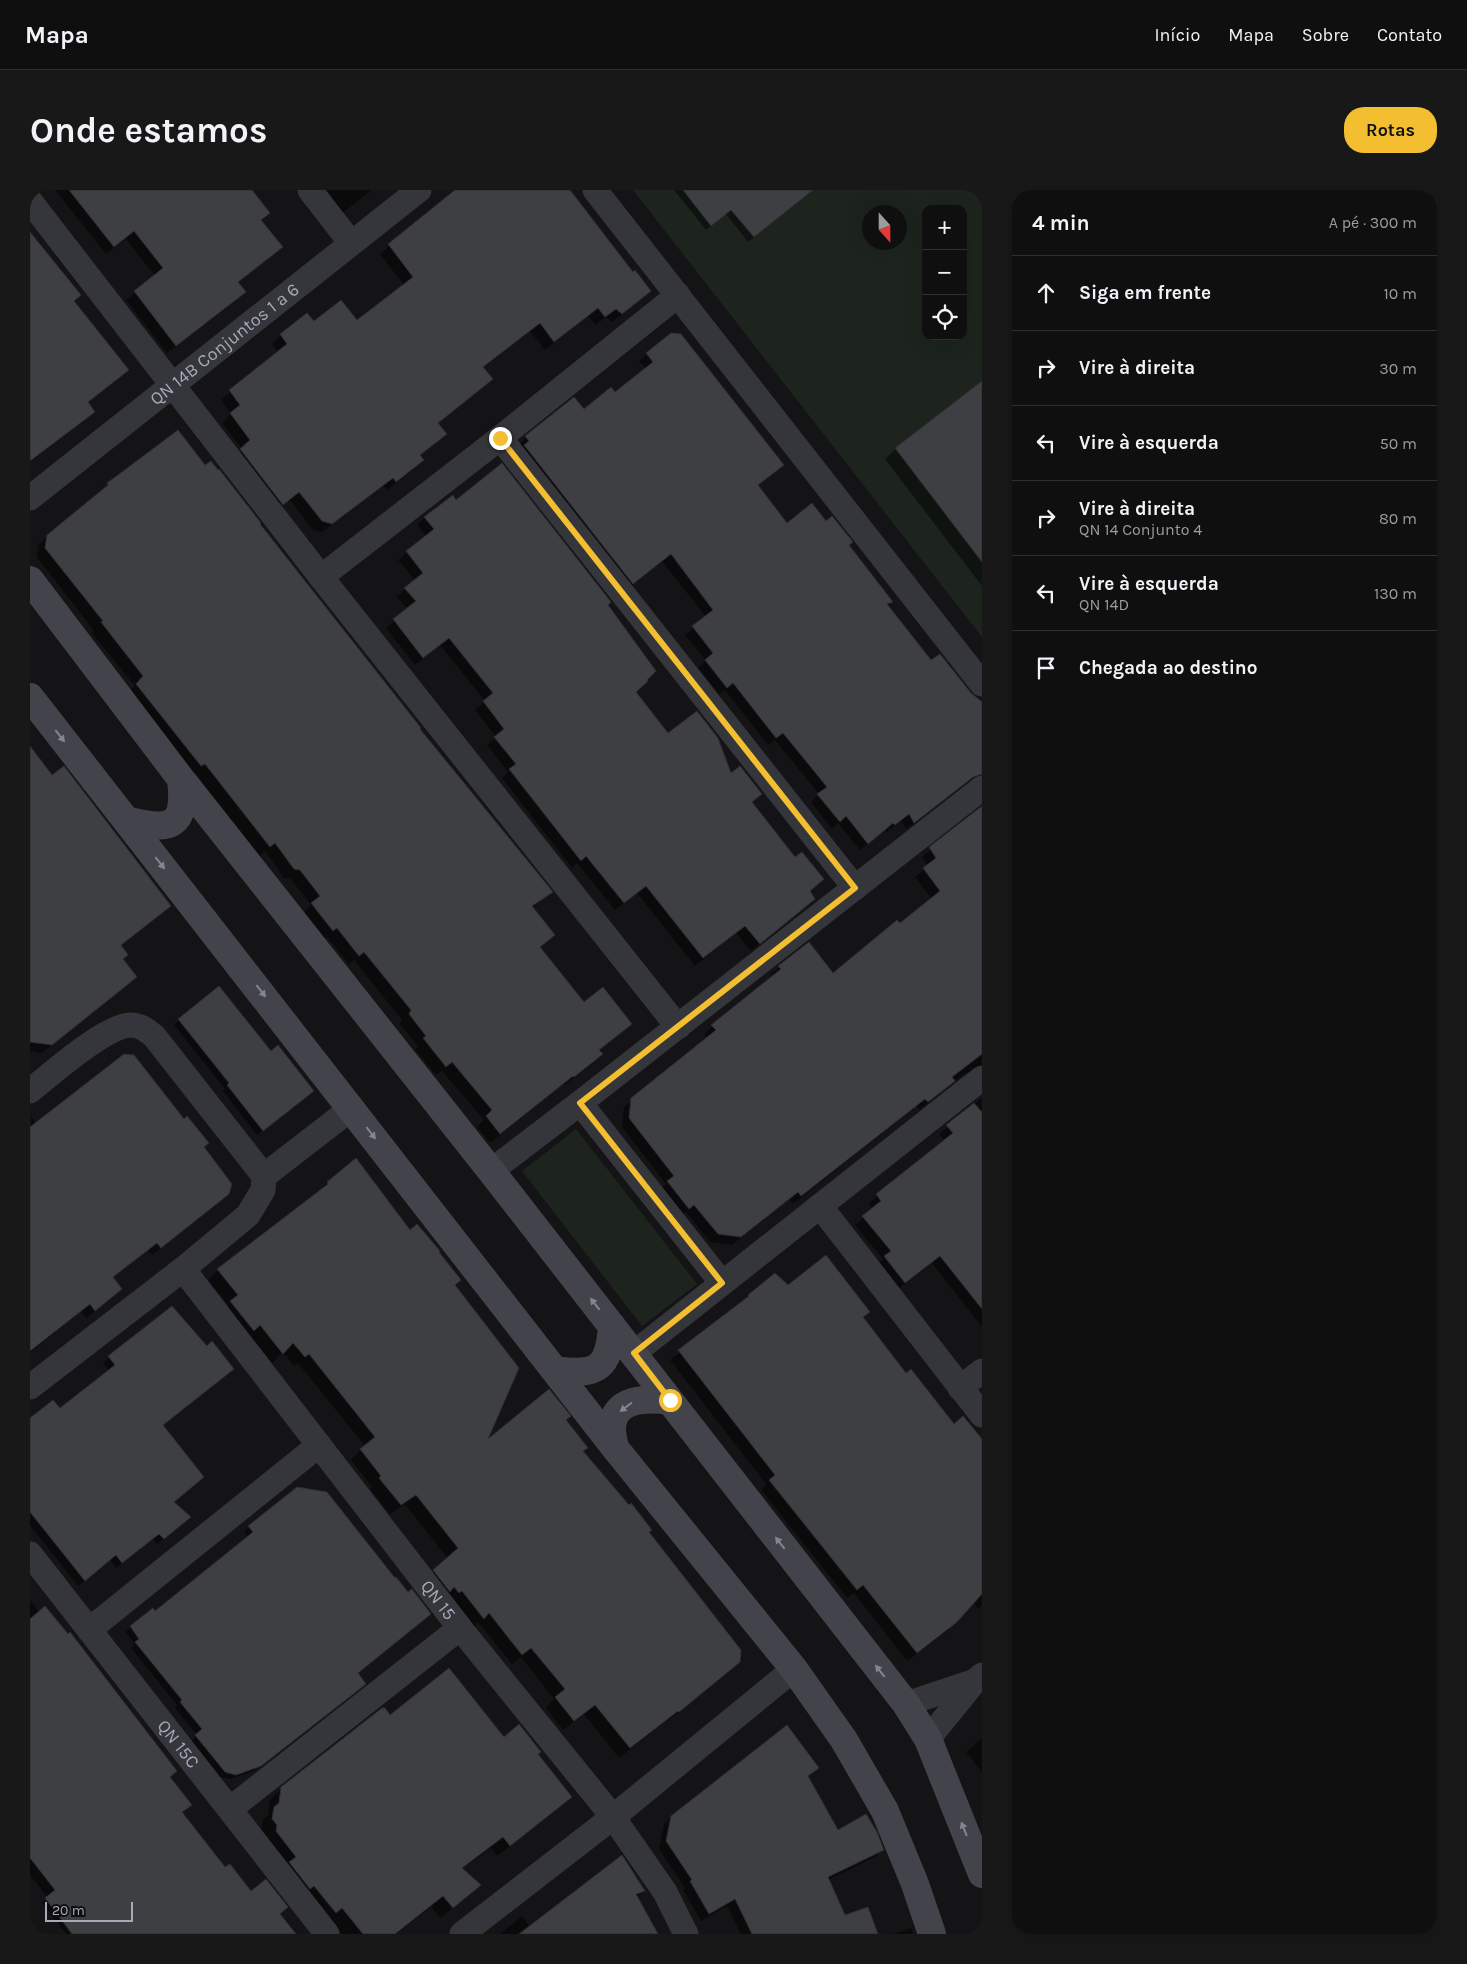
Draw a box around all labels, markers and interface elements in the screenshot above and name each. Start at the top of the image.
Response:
text: Mapa [25,21,89,49]
text: Início [1154,24,1200,46]
text: Mapa [1228,24,1274,46]
text: Sobre [1302,24,1349,46]
text: Contato [1377,24,1442,46]
button: Rotas [1344,107,1437,153]
text: Onde estamos [30,110,267,151]
north arrow [862,205,907,250]
map controls [922,205,967,340]
button: + [922,205,967,250]
text: 4 min [1032,211,1090,235]
text: A pé · 300 m [1329,213,1417,232]
button: − [922,250,967,295]
street label: QN 14B Conjuntos 1 a 6 [145,278,303,410]
icon: ahead [1032,279,1060,307]
text: Siga em frente [1079,282,1211,304]
text: 10 m [1383,284,1417,303]
button: locate [922,295,967,340]
icon: right [1032,354,1060,382]
text: Vire à direita [1079,357,1195,379]
text: 30 m [1379,359,1417,378]
route end [489,427,512,450]
icon: left [1032,429,1060,457]
text: Vire à esquerda [1079,432,1219,454]
text: 50 m [1380,434,1417,453]
text: Vire à direita [1079,498,1195,520]
icon: right [1032,504,1060,532]
text: 80 m [1379,509,1417,528]
text: QN 14 Conjunto 4 [1079,520,1202,539]
text: Vire à esquerda [1079,573,1219,595]
icon: left [1032,579,1060,607]
text: 130 m [1374,584,1417,603]
text: QN 14D [1079,595,1129,614]
icon: arrive [1032,654,1060,682]
text: Chegada ao destino [1079,657,1257,679]
one-way arrow [55,729,65,742]
one-way arrow [155,857,166,870]
one-way arrow [255,984,266,997]
one-way arrow [366,1126,377,1139]
one-way arrow [590,1297,600,1311]
route start [659,1389,682,1412]
one-way arrow [619,1402,632,1412]
one-way arrow [775,1537,786,1550]
street label: QN 15 [416,1576,461,1624]
one-way arrow [875,1665,886,1678]
street label: QN 15C [153,1715,204,1773]
one-way arrow [960,1821,968,1836]
scale bar [45,1899,132,1922]
text: 20 m [52,1902,85,1919]

